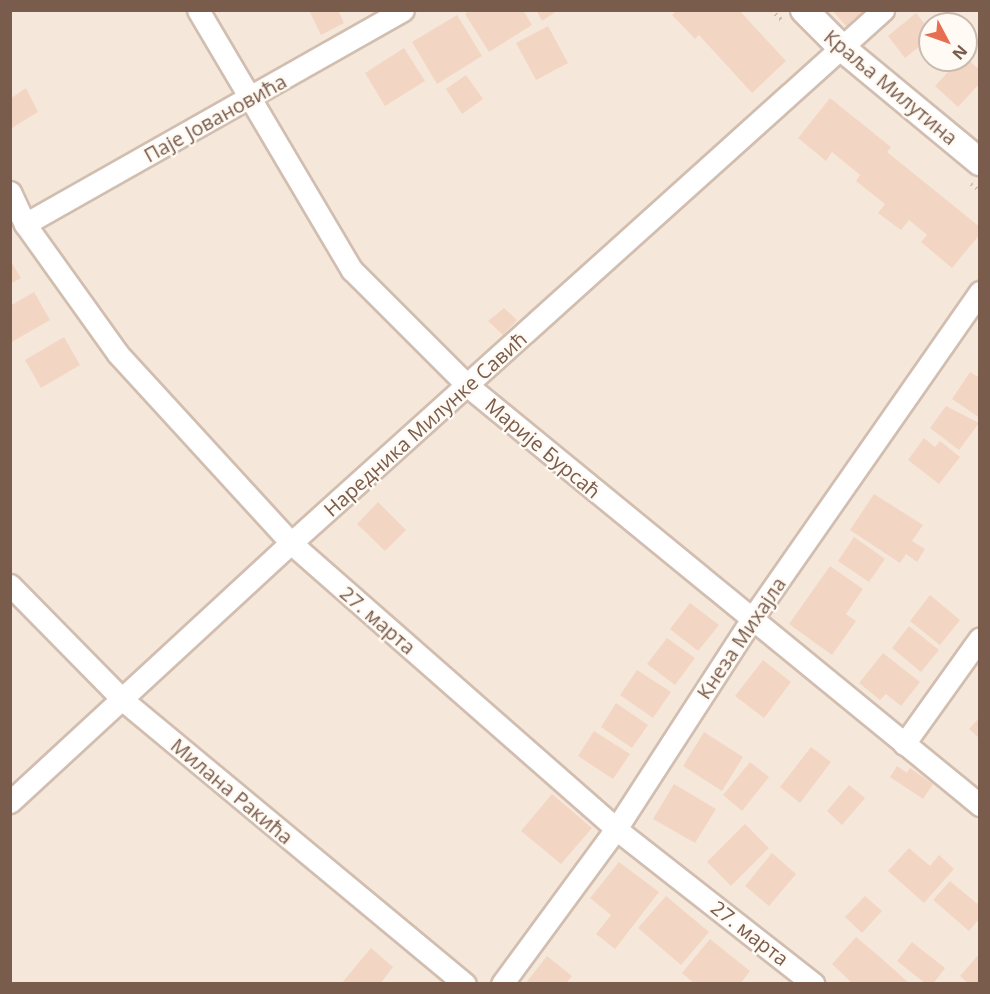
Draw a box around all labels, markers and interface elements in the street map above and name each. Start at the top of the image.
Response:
north arrow [918,12,978,72]
street label: Краља Милутина [819,24,963,150]
text: N [948,40,973,65]
street label: Паје Јовановића [139,69,291,167]
street label: Наредника Милунке Савић [319,327,531,521]
street label: Марије Бурсаћ [481,393,605,503]
street label: Кнеза Михајла [691,572,791,704]
street label: 27. марта [335,581,421,659]
street label: Милана Ракића [166,733,298,849]
street label: 27. марта [706,895,794,971]

